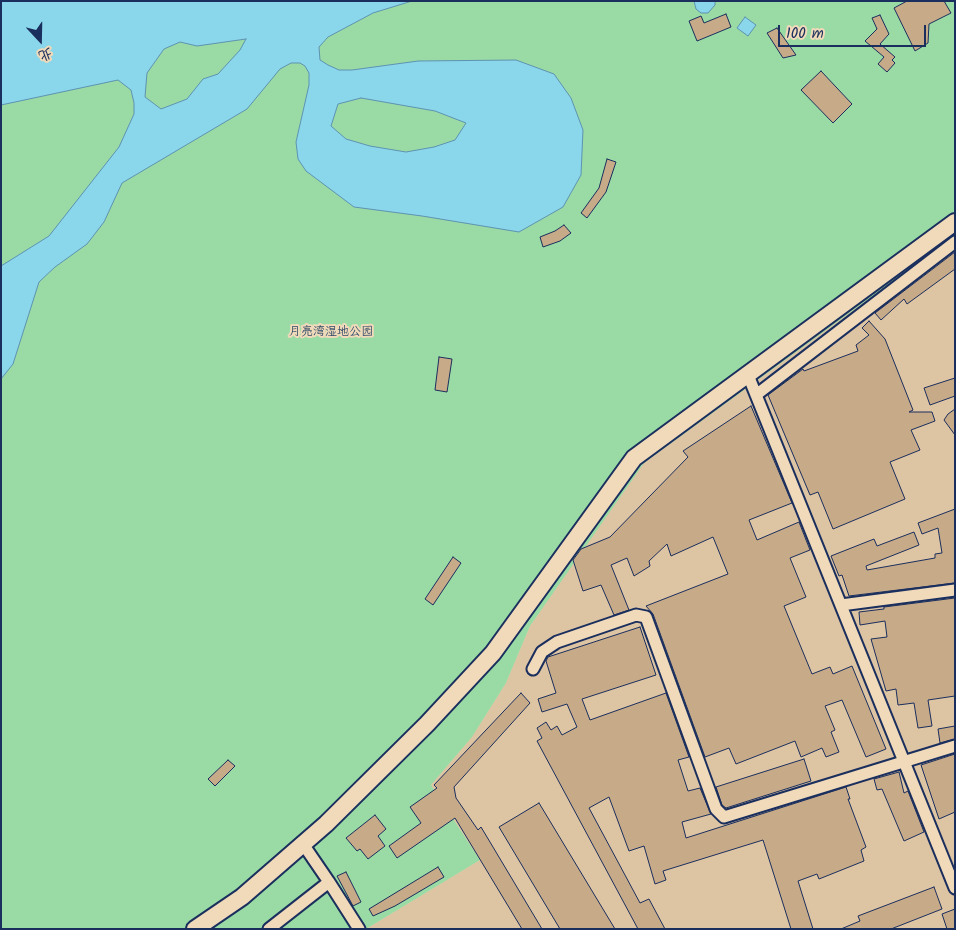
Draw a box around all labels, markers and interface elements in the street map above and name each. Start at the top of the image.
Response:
north arrow [15,15,65,65]
scale bar [781,15,928,47]
text: 100 m [786,22,824,46]
text: 北 [35,41,56,67]
park label: 月亮湾湿地公园 [289,326,373,340]

